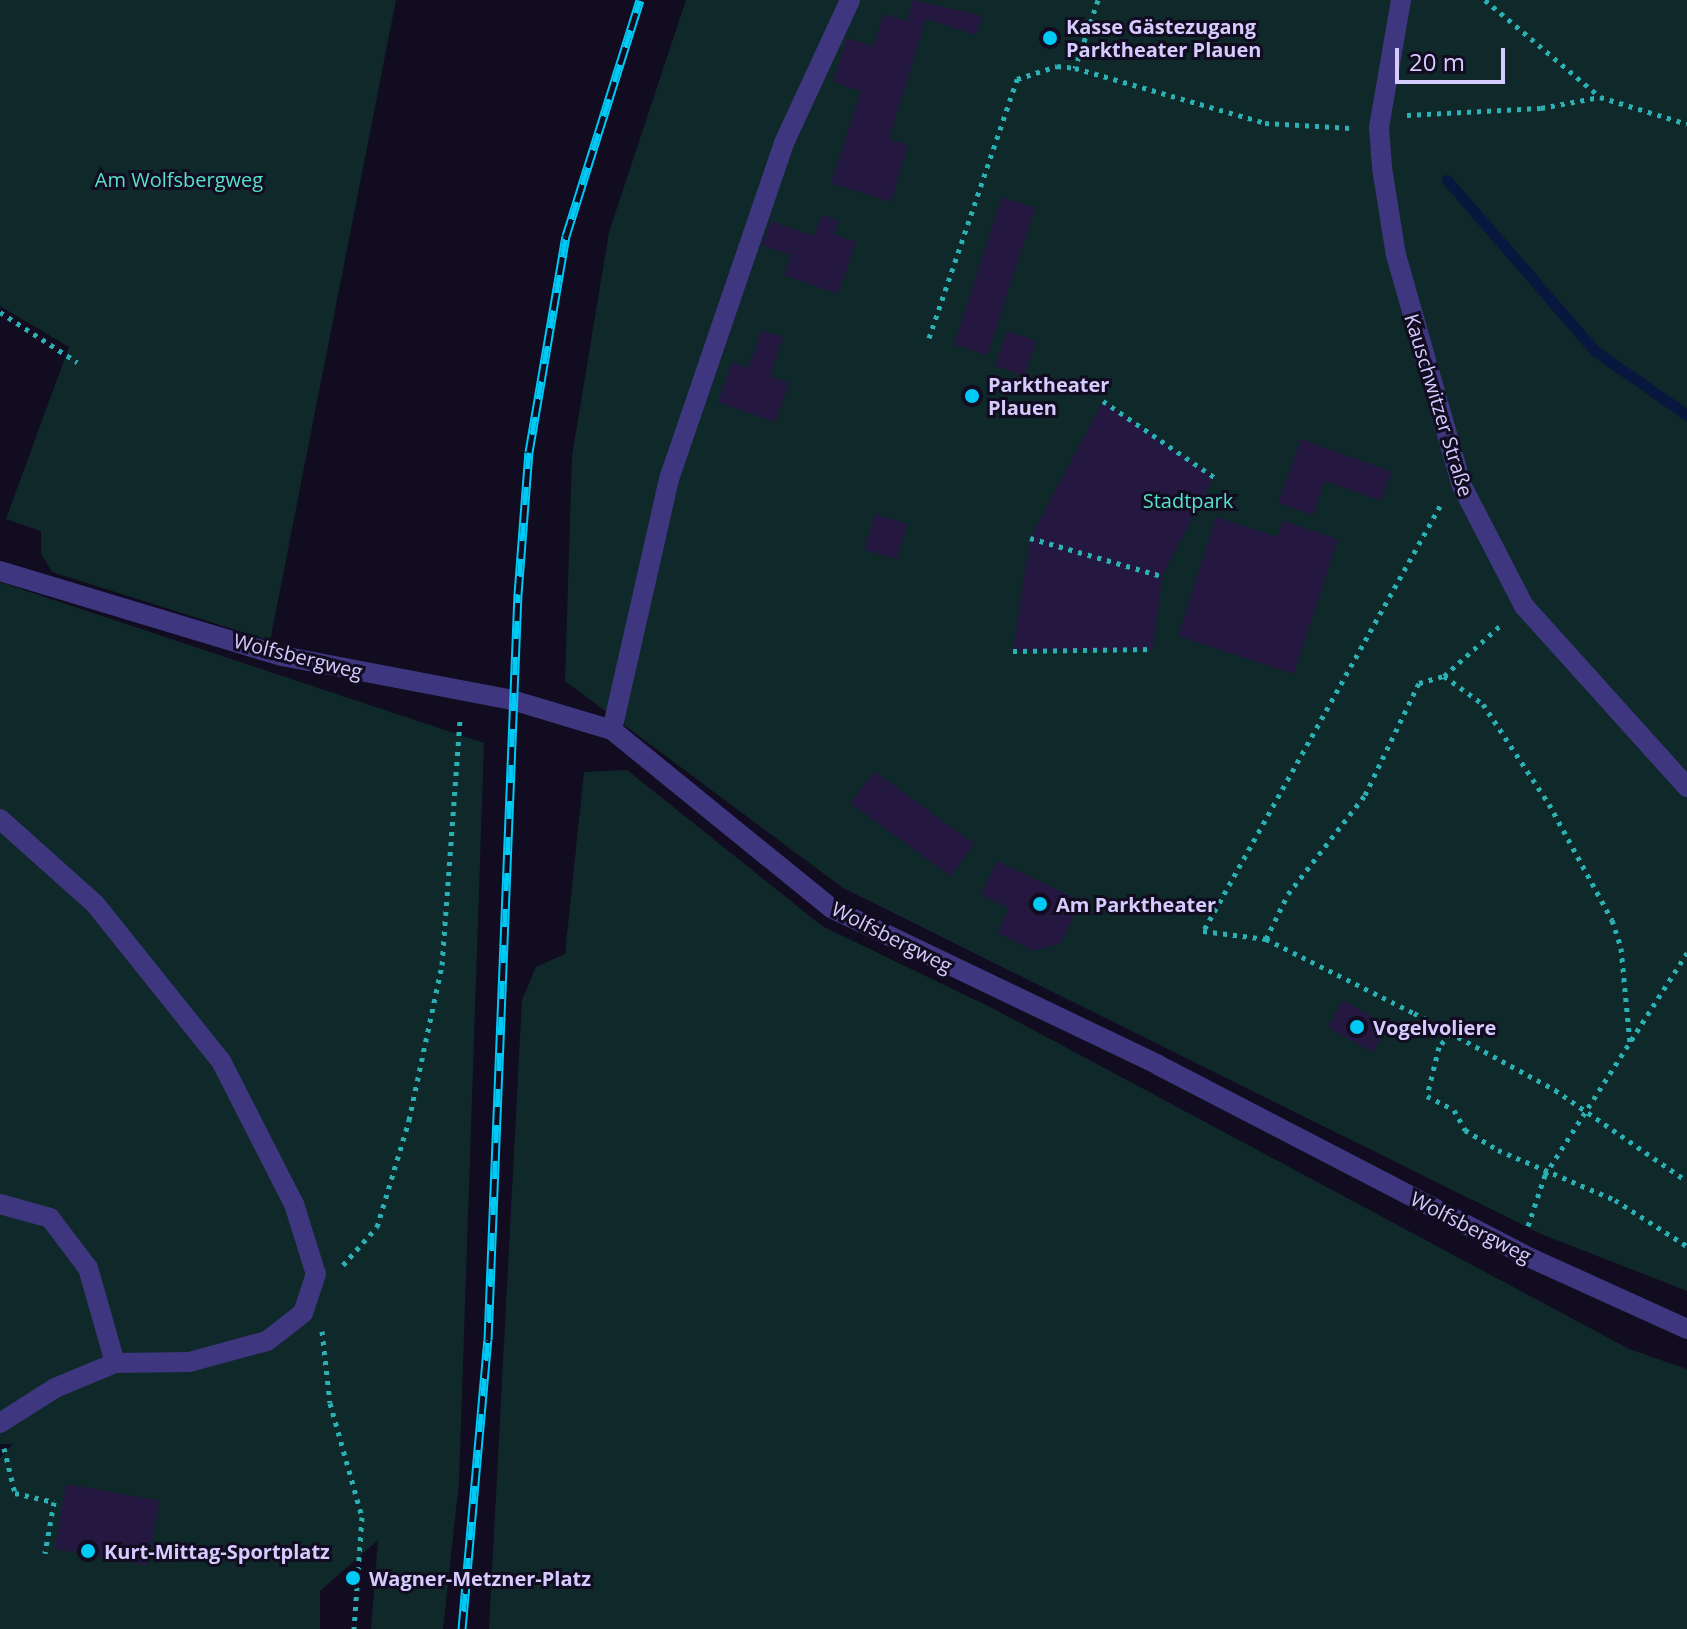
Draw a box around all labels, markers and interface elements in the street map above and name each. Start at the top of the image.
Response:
place label: Kasse Gästezugang Parktheater Plauen [1066,14,1261,61]
marker: Kasse Gästezugang Parktheater Plauen [1041,29,1059,47]
scale bar [1399,32,1509,82]
text: 20 m [1409,45,1465,78]
park label: Am Wolfsbergweg [95,167,263,191]
street label: Kauschwitzer Straße [1400,311,1478,499]
place label: Parktheater Plauen [988,372,1109,419]
marker: Parktheater Plauen [963,387,981,405]
park label: Stadtpark [1143,488,1233,512]
street label: Wolfsbergweg [231,628,365,684]
place label: Am Parktheater [1056,892,1216,916]
marker: Am Parktheater [1031,895,1049,913]
street label: Wolfsbergweg [828,896,956,978]
place label: Vogelvoliere [1373,1015,1496,1039]
marker: Vogelvoliere [1348,1018,1366,1036]
street label: Wolfsbergweg [1407,1186,1535,1268]
place label: Kurt-Mittag-Sportplatz [104,1539,330,1563]
marker: Kurt-Mittag-Sportplatz [79,1542,97,1560]
place label: Wagner-Metzner-Platz [369,1566,591,1590]
marker: Wagner-Metzner-Platz [344,1569,362,1587]

